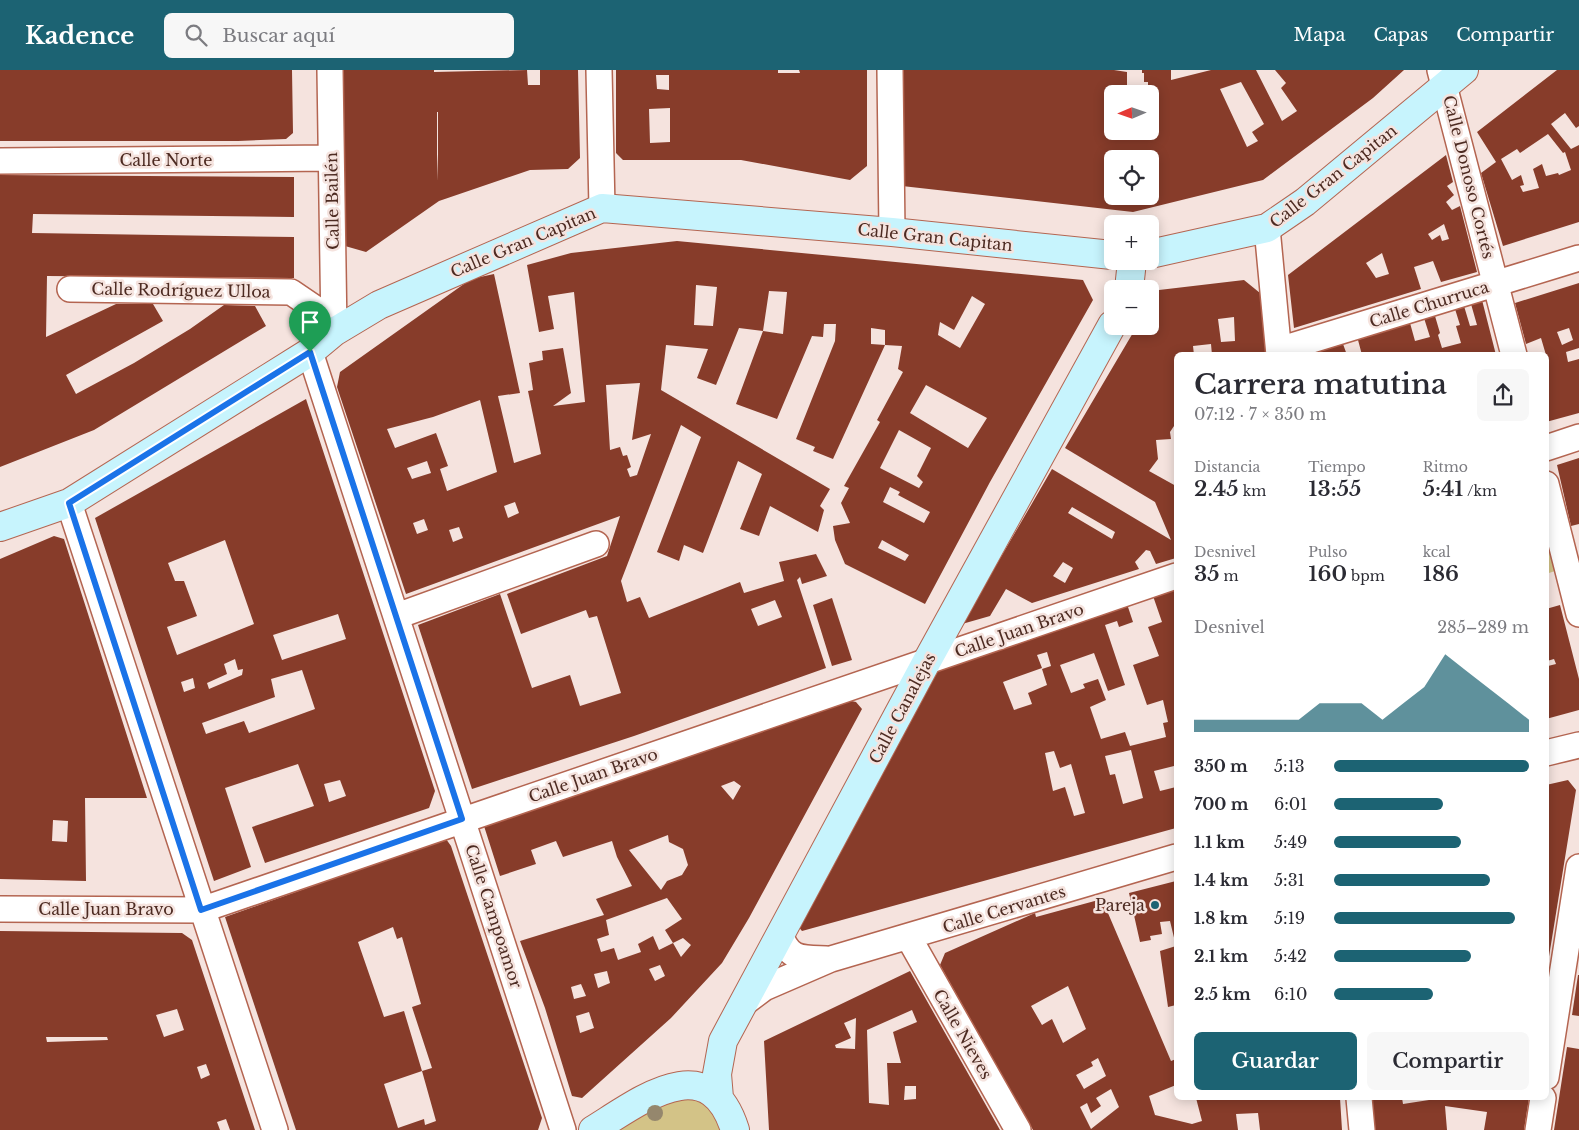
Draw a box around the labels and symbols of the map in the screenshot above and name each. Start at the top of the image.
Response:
north arrow [1104,85,1159,140]
street label: Calle Donoso Cortés [1439,93,1499,261]
street label: Calle Gran Capitan [1265,120,1401,232]
street label: Calle Norte [119,150,213,170]
street label: Calle Bailén [321,152,343,250]
street label: Calle Gran Capitan [447,202,599,282]
street label: Calle Gran Capitan [856,219,1014,255]
street label: Calle Churruca [1367,276,1491,332]
street label: Calle Rodríguez Ulloa [91,278,271,302]
pin [289,301,331,352]
street label: Calle Juan Bravo [952,599,1086,661]
street label: Calle Canalejas [864,649,940,767]
street label: Calle Juan Bravo [526,744,660,806]
street label: Calle Campoamor [461,841,527,991]
street label: Calle Cervantes [940,881,1068,937]
place label: Pareja [1095,895,1145,915]
street label: Calle Juan Bravo [38,899,174,919]
marker: Pareja [1149,899,1161,911]
street label: Calle Nieves [929,986,997,1082]

